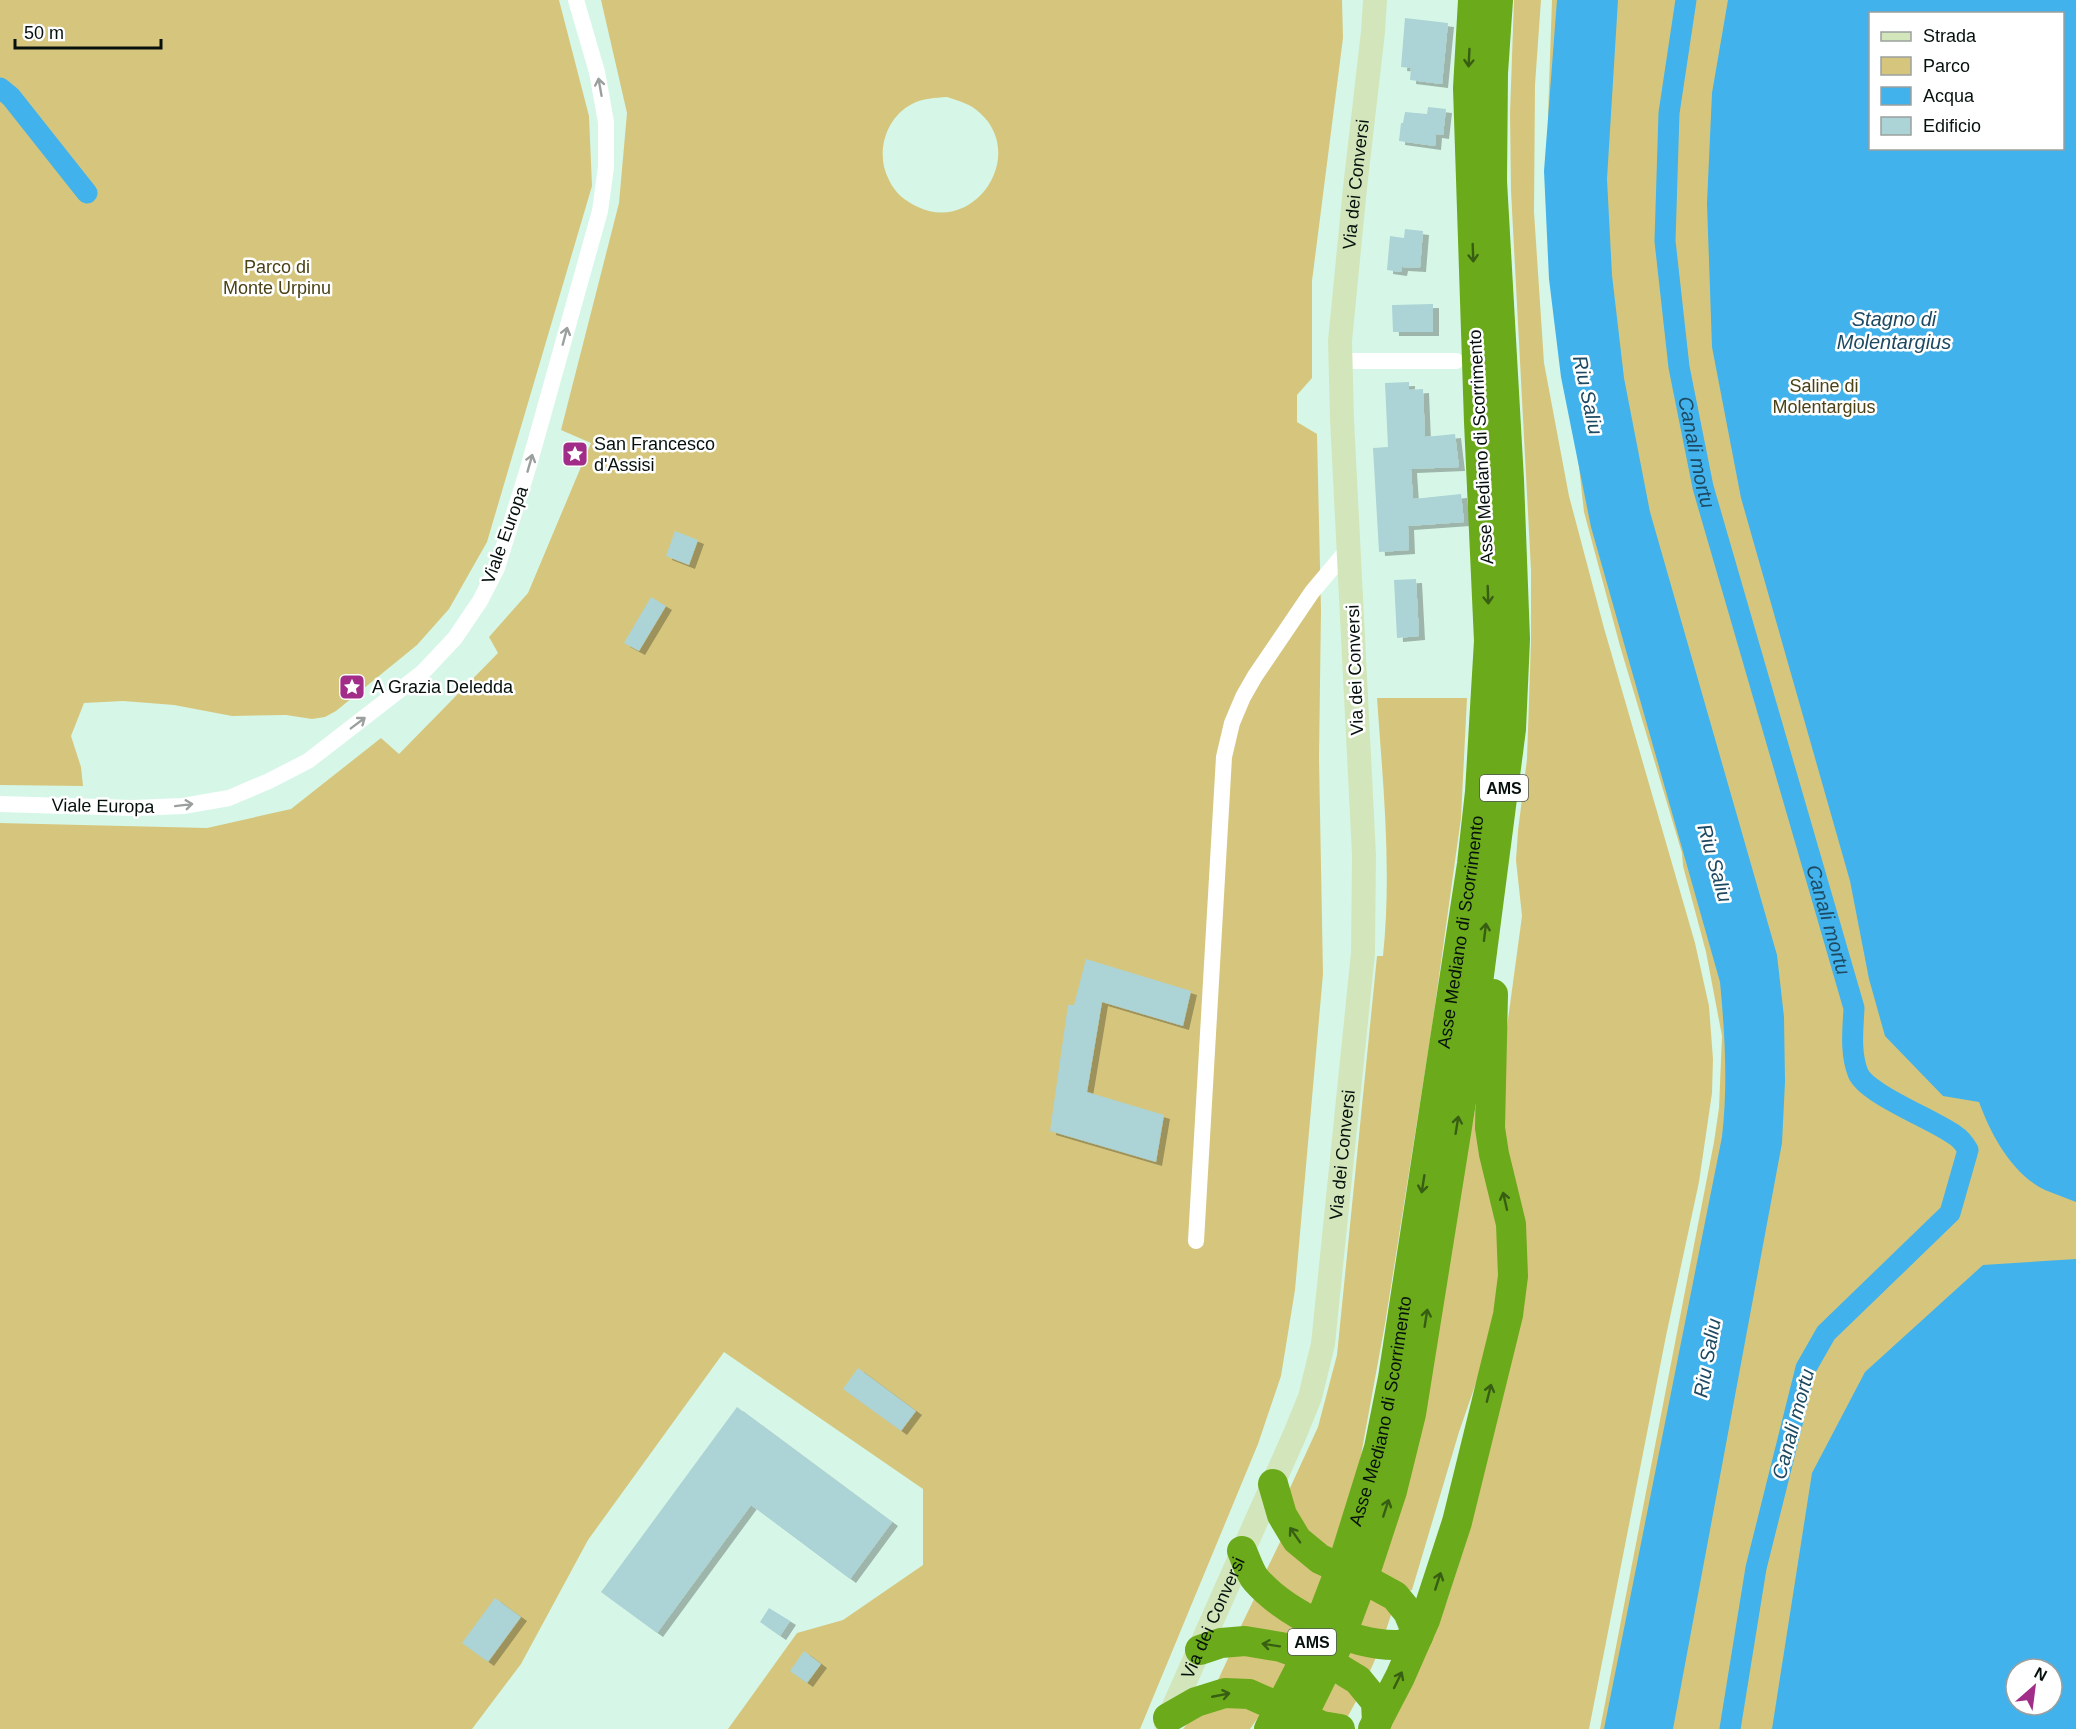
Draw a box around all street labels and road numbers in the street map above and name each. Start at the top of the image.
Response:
street label: Via dei Conversi [1339,118,1373,250]
street label: Asse Mediano di Scorrimento [1465,329,1497,565]
street label: Viale Europa [478,482,532,587]
street label: Via dei Conversi [1343,604,1367,736]
road number: AMS [1480,775,1528,801]
street label: Viale Europa [51,795,156,817]
street label: Asse Mediano di Scorrimento [1434,814,1487,1050]
street label: Via dei Conversi [1326,1089,1359,1221]
street label: Asse Mediano di Scorrimento [1345,1295,1415,1528]
street label: Via dei Conversi [1177,1554,1249,1682]
road number: AMS [1288,1629,1336,1655]

